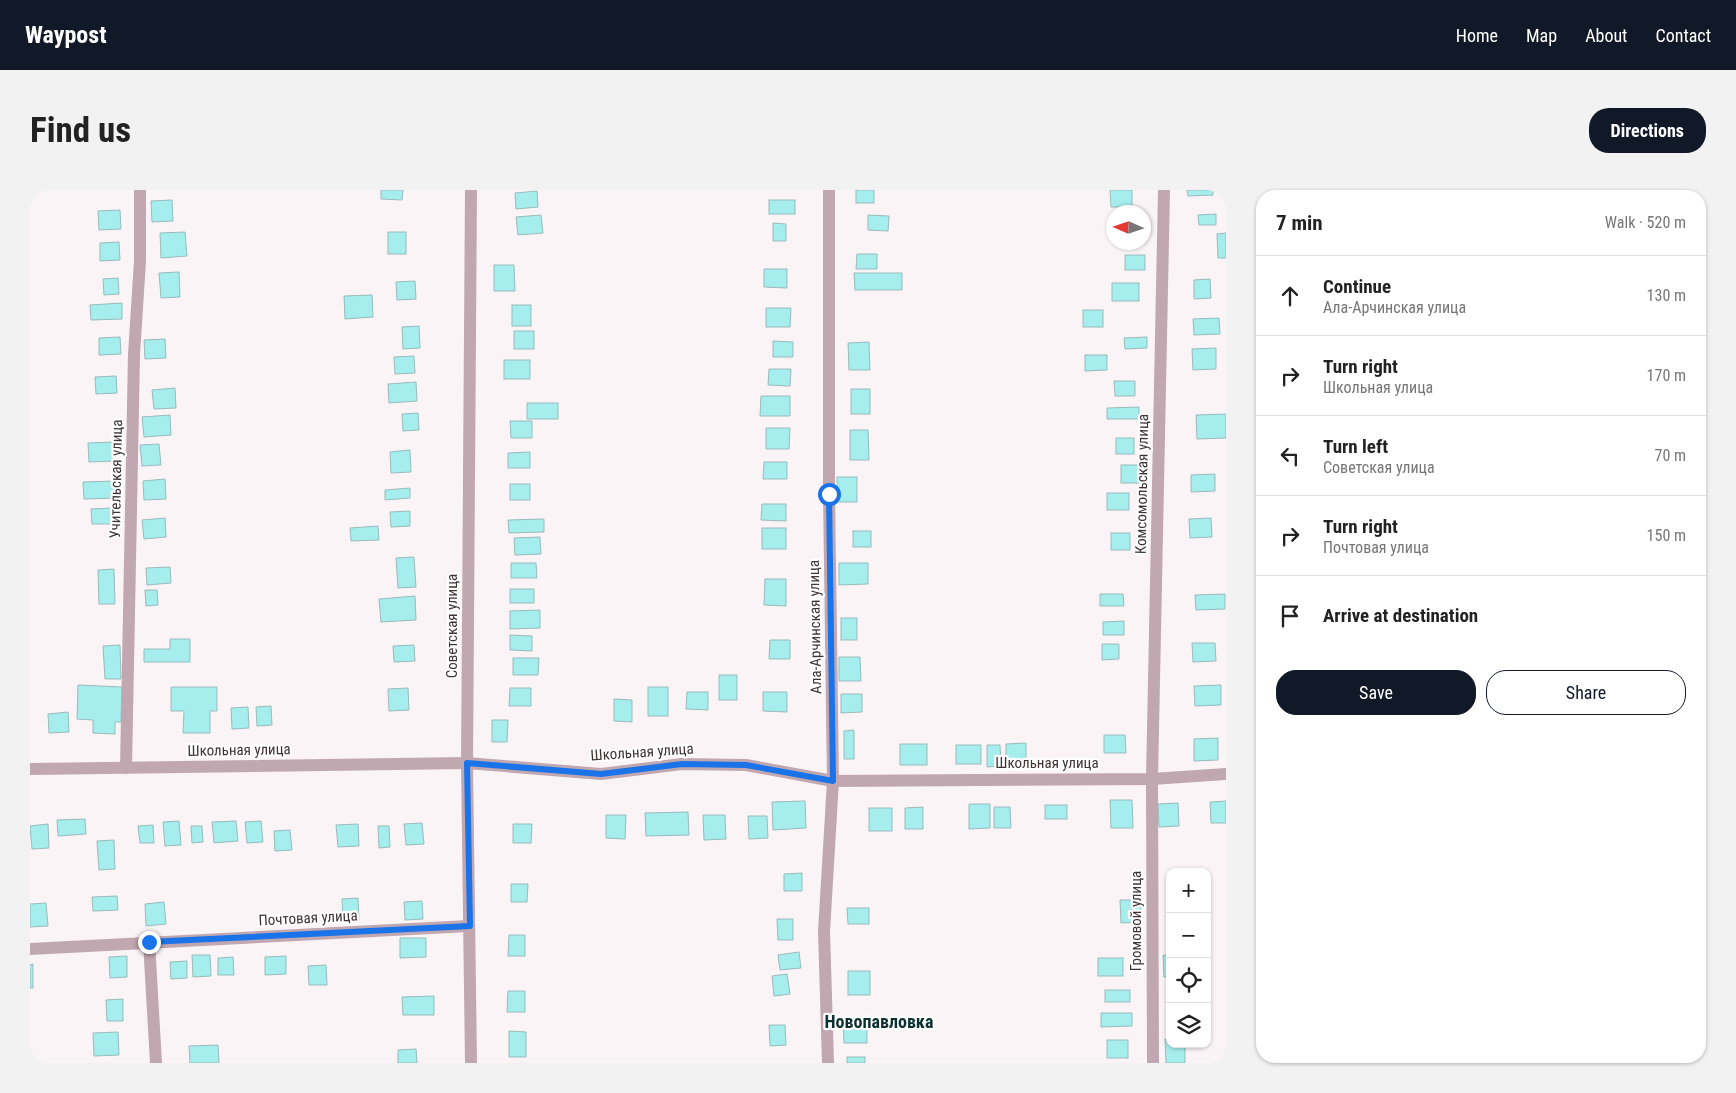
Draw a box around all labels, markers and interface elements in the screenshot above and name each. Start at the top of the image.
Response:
text: Waypost [25,21,107,49]
text: Home [1456,25,1498,46]
text: Map [1526,25,1557,46]
text: About [1585,25,1627,46]
text: Contact [1655,25,1711,46]
button: Directions [1589,108,1706,153]
text: Find us [30,110,131,151]
north arrow [1106,205,1151,250]
text: 7 min [1276,211,1323,235]
text: Walk · 520 m [1605,213,1686,232]
text: Continue [1323,275,1391,298]
icon: ahead [1276,282,1304,310]
text: 130 m [1647,286,1686,305]
text: Ала-Арчинская улица [1323,298,1466,317]
text: Turn right [1323,355,1398,378]
icon: right [1276,362,1304,390]
text: 170 m [1647,366,1686,385]
text: Школьная улица [1323,378,1433,397]
street label: Комсомольская улица [1132,414,1152,554]
street label: Учительская улица [106,419,126,539]
text: Turn left [1323,435,1388,458]
icon: left [1276,442,1304,470]
text: 70 m [1654,446,1686,465]
text: Советская улица [1323,458,1435,477]
route start [818,483,841,506]
text: Turn right [1323,515,1398,538]
icon: right [1276,522,1304,550]
text: 150 m [1647,526,1686,545]
text: Почтовая улица [1323,538,1429,557]
street label: Ала-Арчинская улица [805,560,825,694]
street label: Советская улица [443,574,461,678]
icon: arrive [1276,602,1304,630]
text: Arrive at destination [1323,604,1478,627]
button: Save [1276,670,1476,715]
button: Share [1486,670,1686,715]
street label: Школьная улица [590,739,694,765]
street label: Школьная улица [187,740,291,760]
street label: Школьная улица [995,754,1099,772]
map controls [1166,868,1211,1048]
button: + [1166,868,1211,913]
street label: Громовой улица [1127,871,1145,971]
street label: Почтовая улица [258,906,358,930]
button: − [1166,913,1211,958]
route end [138,931,161,954]
button: locate [1166,958,1211,1003]
button: layers [1166,1003,1211,1048]
district label: Новопавловка [825,1011,933,1032]

